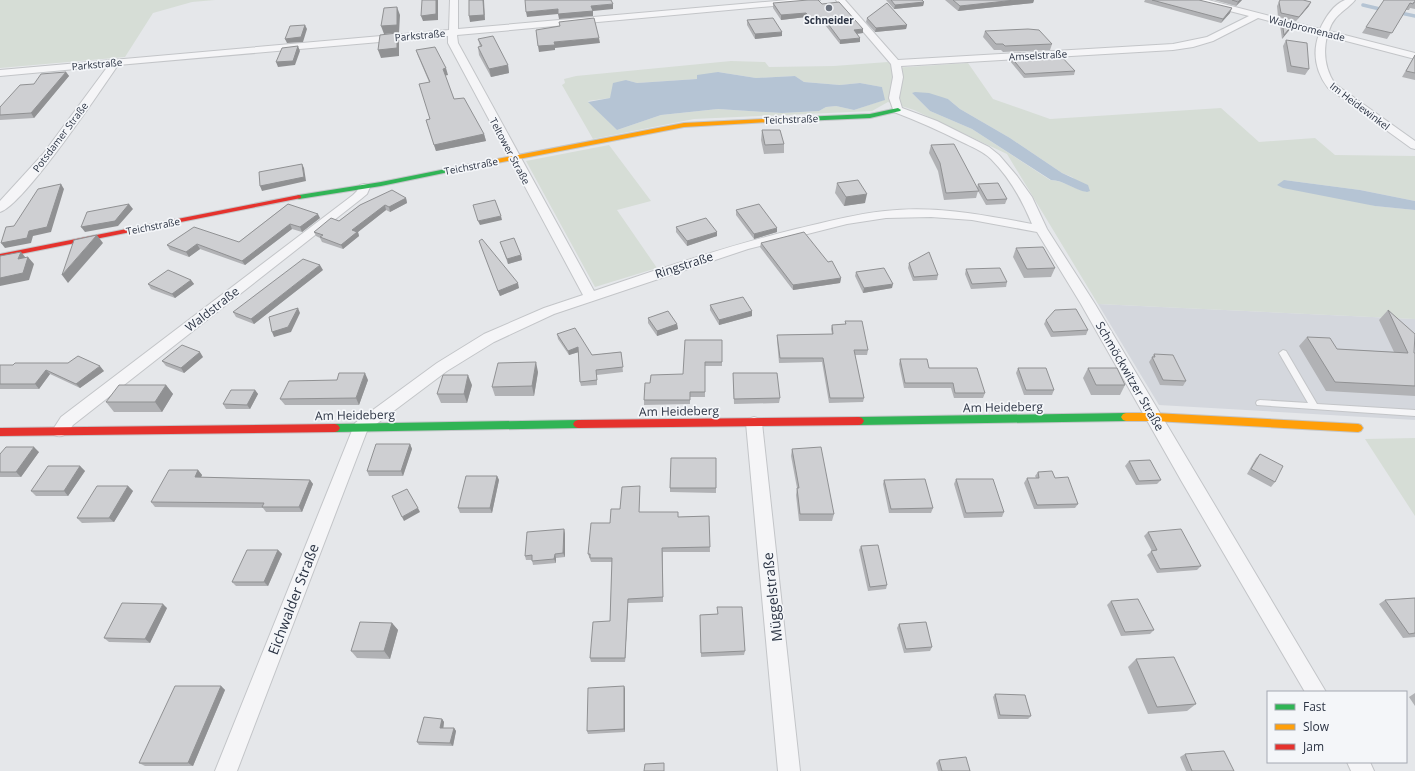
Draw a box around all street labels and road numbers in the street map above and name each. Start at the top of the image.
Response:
street label: Waldpromenade [1267,12,1347,44]
street label: Parkstraße [394,26,446,44]
street label: Amselstraße [1009,46,1068,64]
street label: Parkstraße [71,55,123,73]
street label: Im Heidewinkel [1327,79,1393,133]
street label: Potsdamer Straße [29,99,91,175]
street label: Teichstraße [764,111,819,127]
street label: Teltower Straße [486,115,534,187]
street label: Teichstraße [443,154,499,178]
street label: Teichstraße [125,214,181,238]
street label: Ringstraße [653,248,715,282]
street label: Waldstraße [182,282,243,335]
street label: Schmöckwitzer Straße [1092,318,1168,434]
street label: Am Heideberg [963,398,1044,416]
street label: Am Heideberg [639,402,720,420]
street label: Am Heideberg [315,406,396,424]
street label: Eichwalder Straße [263,541,323,657]
street label: Müggelstraße [758,551,786,643]

